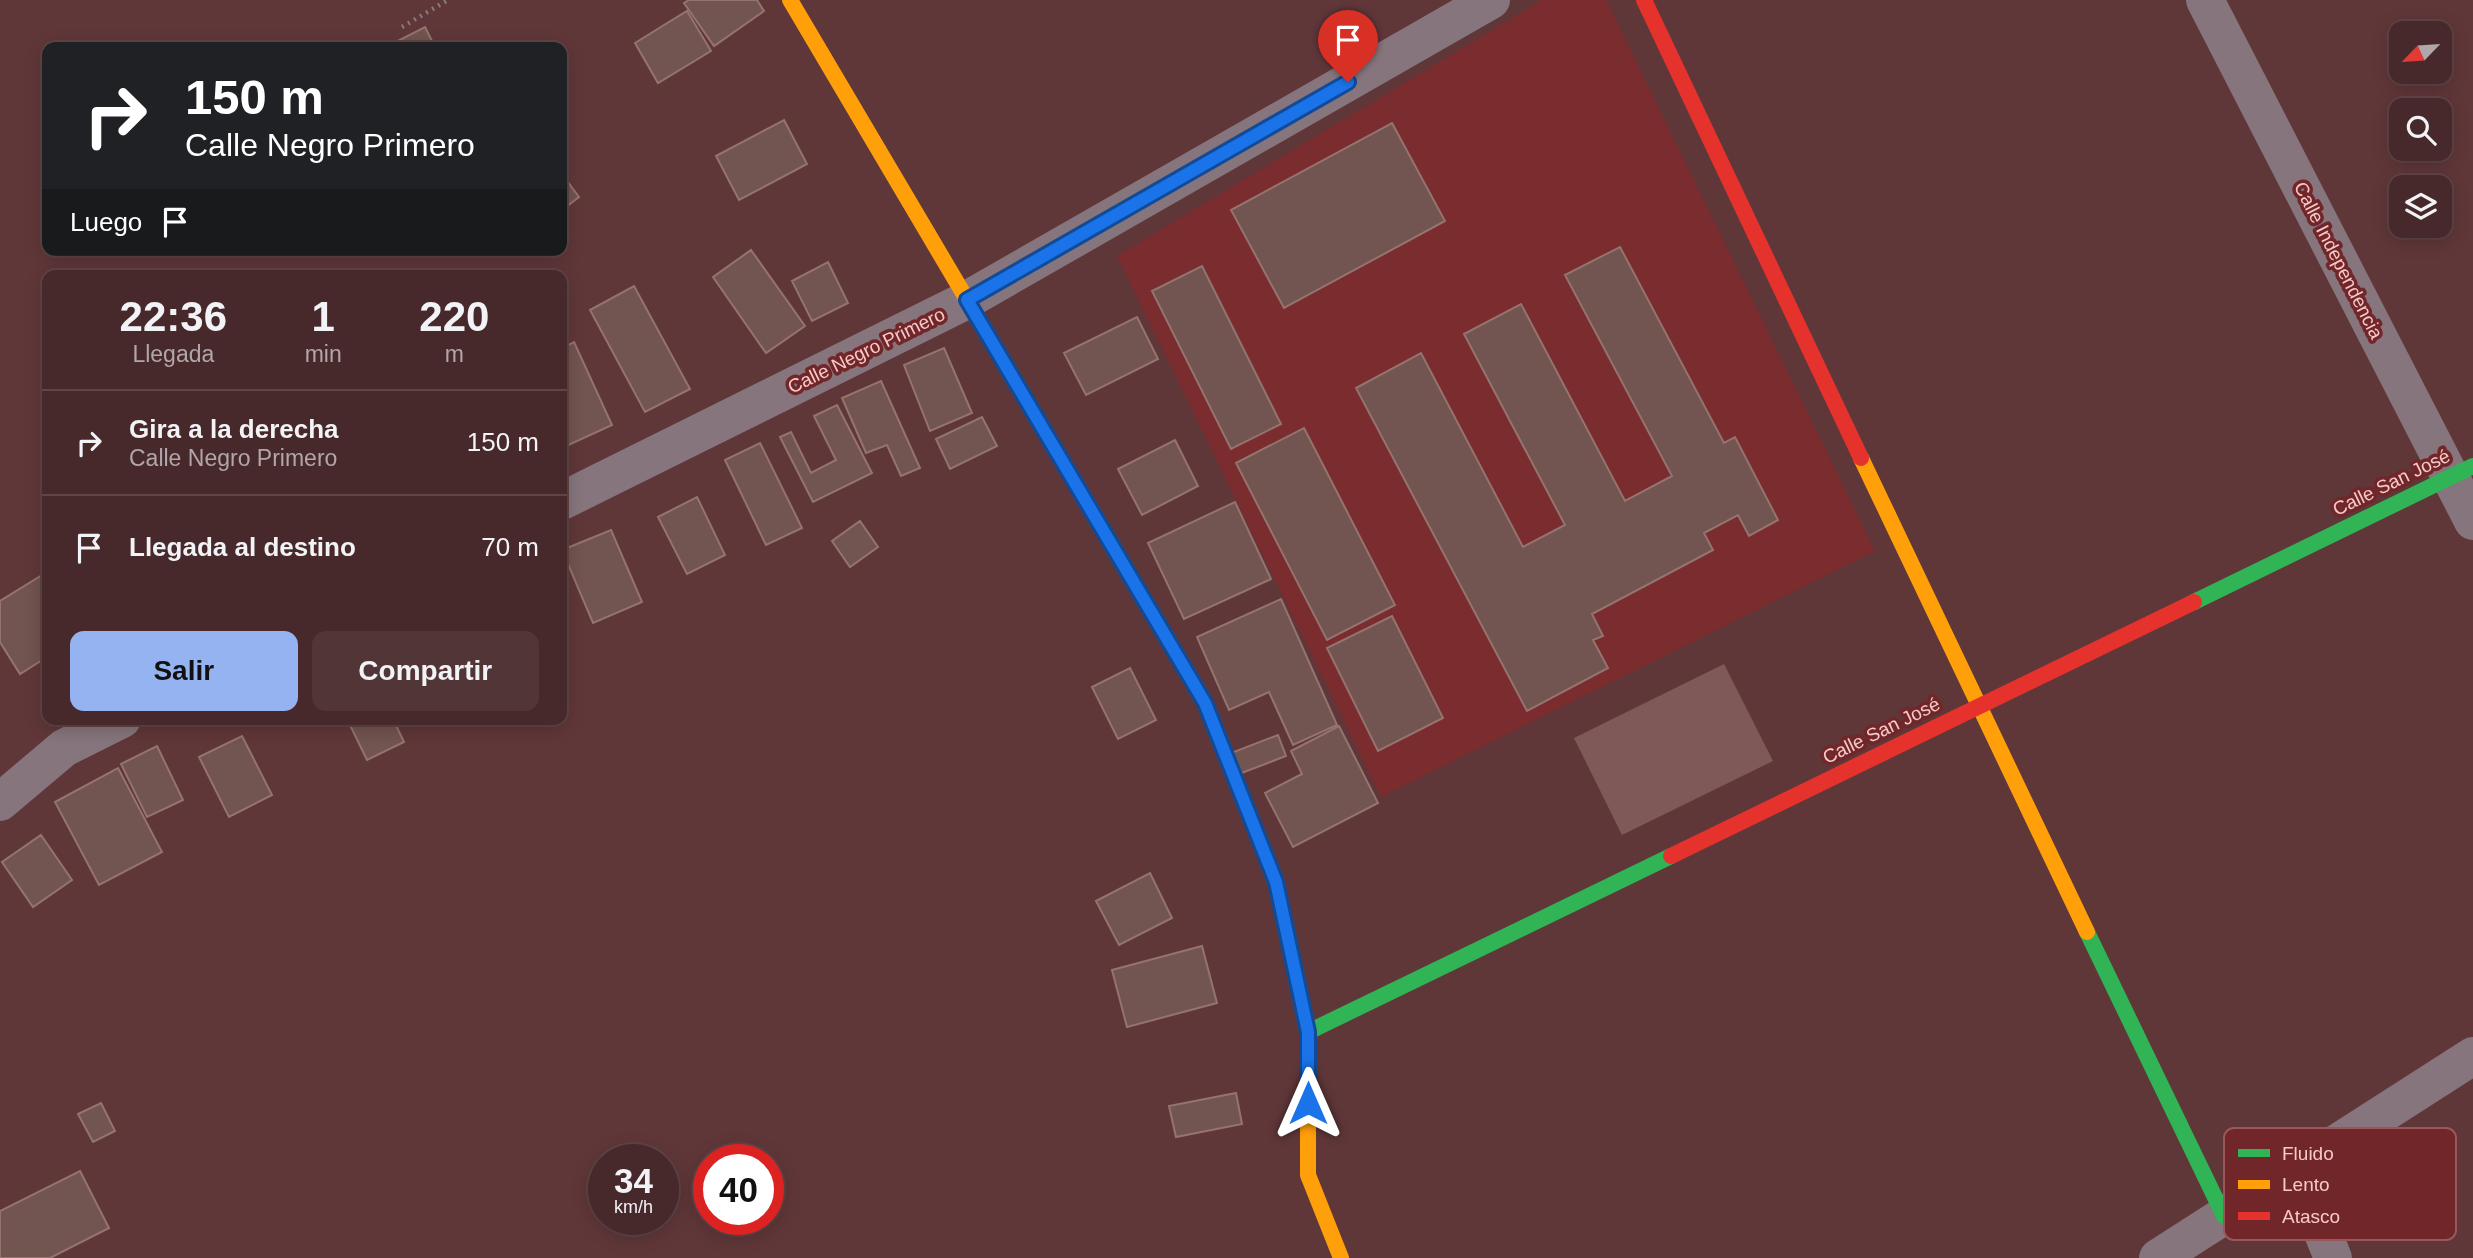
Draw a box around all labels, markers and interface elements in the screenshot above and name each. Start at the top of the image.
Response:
pin [1318,10,1378,82]
icon: arrive [1329,21,1367,59]
north arrow [2389,21,2452,84]
map controls [2389,21,2452,238]
icon: right [70,70,161,161]
text: 150 m [185,70,324,124]
button: search [2389,98,2452,161]
text: Calle Negro Primero [185,127,475,163]
button: layers [2389,175,2452,238]
street label: Calle Independencia [2290,178,2387,343]
icon: arrive [156,203,194,241]
text: Luego [70,207,142,237]
text: 22:36 [120,293,227,340]
text: 1 [311,293,335,340]
text: 220 [419,293,489,340]
street label: Calle Negro Primero [784,303,948,398]
text: Llegada [132,341,214,367]
text: min [305,341,342,367]
text: m [445,341,464,367]
text: Gira a la derecha [129,414,339,444]
icon: right [70,424,108,462]
text: 150 m [467,427,539,457]
text: Calle Negro Primero [129,445,337,471]
street label: Calle San José [2329,445,2453,520]
icon: arrive [70,529,108,567]
text: Llegada al destino [129,532,356,562]
text: 70 m [481,532,539,562]
button: Salir [70,631,298,711]
button: Compartir [312,631,539,711]
street label: Calle San José [1819,693,1943,768]
position arrow [1271,1066,1345,1140]
legend [2224,1128,2456,1240]
text: Fluido [2282,1143,2334,1164]
speed limit sign: 40 [693,1144,784,1235]
text: 34 [614,1161,653,1200]
text: Lento [2282,1174,2330,1195]
text: km/h [614,1197,653,1217]
text: Atasco [2282,1206,2340,1227]

